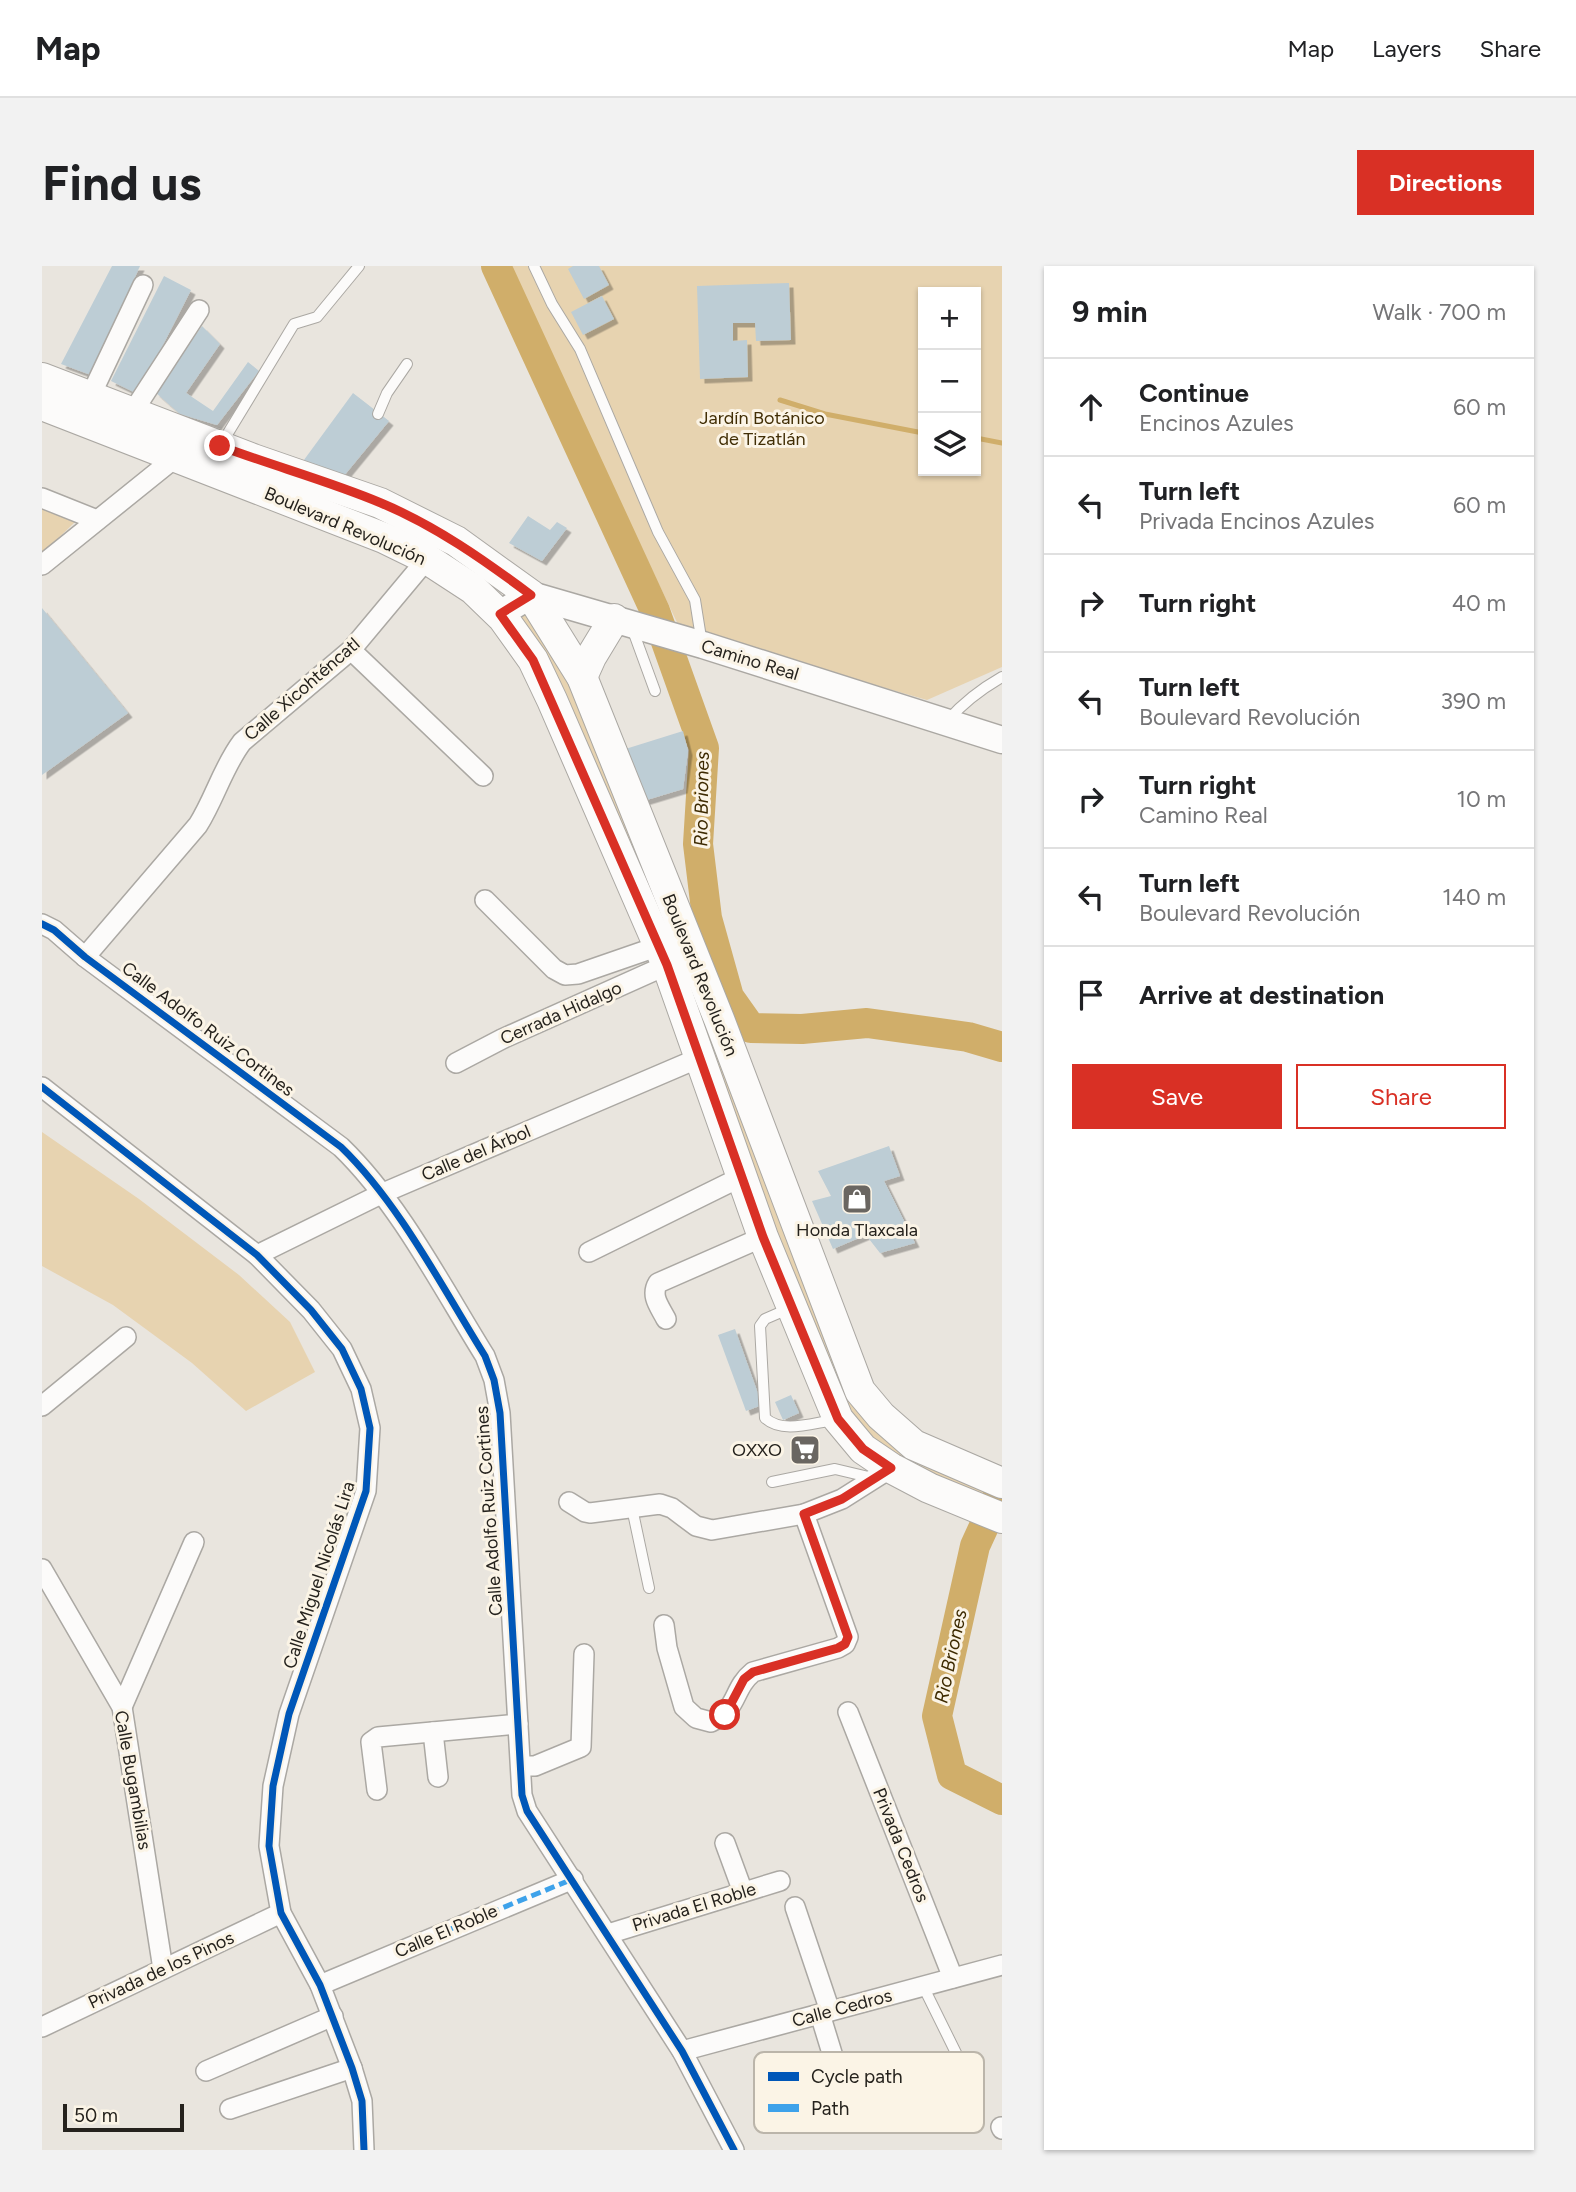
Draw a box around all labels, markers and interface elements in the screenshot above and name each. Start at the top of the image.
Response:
text: Map [35,29,101,68]
text: Map [1287,34,1334,63]
text: Layers [1372,34,1441,63]
text: Share [1479,34,1541,63]
button: Directions [1357,150,1534,215]
text: Find us [42,153,201,212]
map controls [918,287,981,476]
button: + [918,287,981,350]
text: 9 min [1072,293,1148,330]
text: Walk · 700 m [1373,298,1506,326]
button: − [918,350,981,413]
text: Continue [1139,377,1249,409]
icon: ahead [1072,388,1110,426]
text: 60 m [1453,393,1506,421]
park label: Jardín Botánico de Tizatlán [699,407,825,450]
text: Encinos Azules [1139,409,1294,437]
button: layers [918,413,981,476]
route end [204,430,235,461]
text: Turn left [1139,475,1240,507]
street label: Boulevard Revolución [261,482,429,570]
icon: left [1072,486,1110,524]
text: 60 m [1453,491,1506,519]
text: Privada Encinos Azules [1139,507,1374,535]
icon: right [1072,584,1110,622]
text: Turn right [1139,587,1256,619]
text: 40 m [1452,589,1506,617]
street label: Calle Xicohténcatl [240,633,364,745]
street label: Camino Real [699,635,801,685]
text: Turn left [1139,671,1240,703]
icon: left [1072,682,1110,720]
text: 390 m [1440,687,1506,715]
text: Boulevard Revolución [1139,703,1360,731]
water label: Rio Briones [689,751,714,847]
text: Turn right [1139,769,1256,801]
icon: right [1072,780,1110,818]
text: 10 m [1457,785,1506,813]
text: Camino Real [1139,801,1268,829]
text: Turn left [1139,867,1240,899]
icon: left [1072,878,1110,916]
text: 140 m [1442,883,1506,911]
street label: Boulevard Revolución [657,891,743,1059]
text: Boulevard Revolución [1139,899,1360,927]
street label: Calle Adolfo Ruiz Cortines [117,957,299,1101]
street label: Cerrada Hidalgo [497,976,625,1050]
icon: arrive [1072,976,1110,1014]
text: Arrive at destination [1139,979,1384,1011]
button: Save [1072,1064,1282,1129]
button: Share [1296,1064,1506,1129]
street label: Calle del Árbol [418,1120,534,1186]
shop icon: Honda Tlaxcala [840,1182,874,1216]
place label: Honda Tlaxcala [796,1219,918,1241]
street label: Calle Adolfo Ruiz Cortines [471,1405,507,1617]
supermarket icon: OXXO [788,1433,822,1467]
place label: OXXO [732,1439,782,1461]
street label: Calle Miguel Nicolás Lira [278,1479,360,1671]
water label: Rio Briones [929,1607,972,1705]
route start [709,1699,740,1730]
street label: Calle Bugambilias [110,1709,156,1851]
street label: Privada Cedros [868,1785,934,1905]
street label: Privada El Roble [629,1878,759,1936]
street label: Calle El Roble [391,1899,501,1963]
street label: Privada de los Pinos [84,1927,238,2013]
street label: Calle Cedros [790,1984,894,2032]
legend [754,2052,984,2133]
text: Cycle path [811,2065,903,2088]
text: Path [811,2097,849,2120]
scale bar [63,2101,184,2133]
text: 50 m [74,2104,118,2127]

